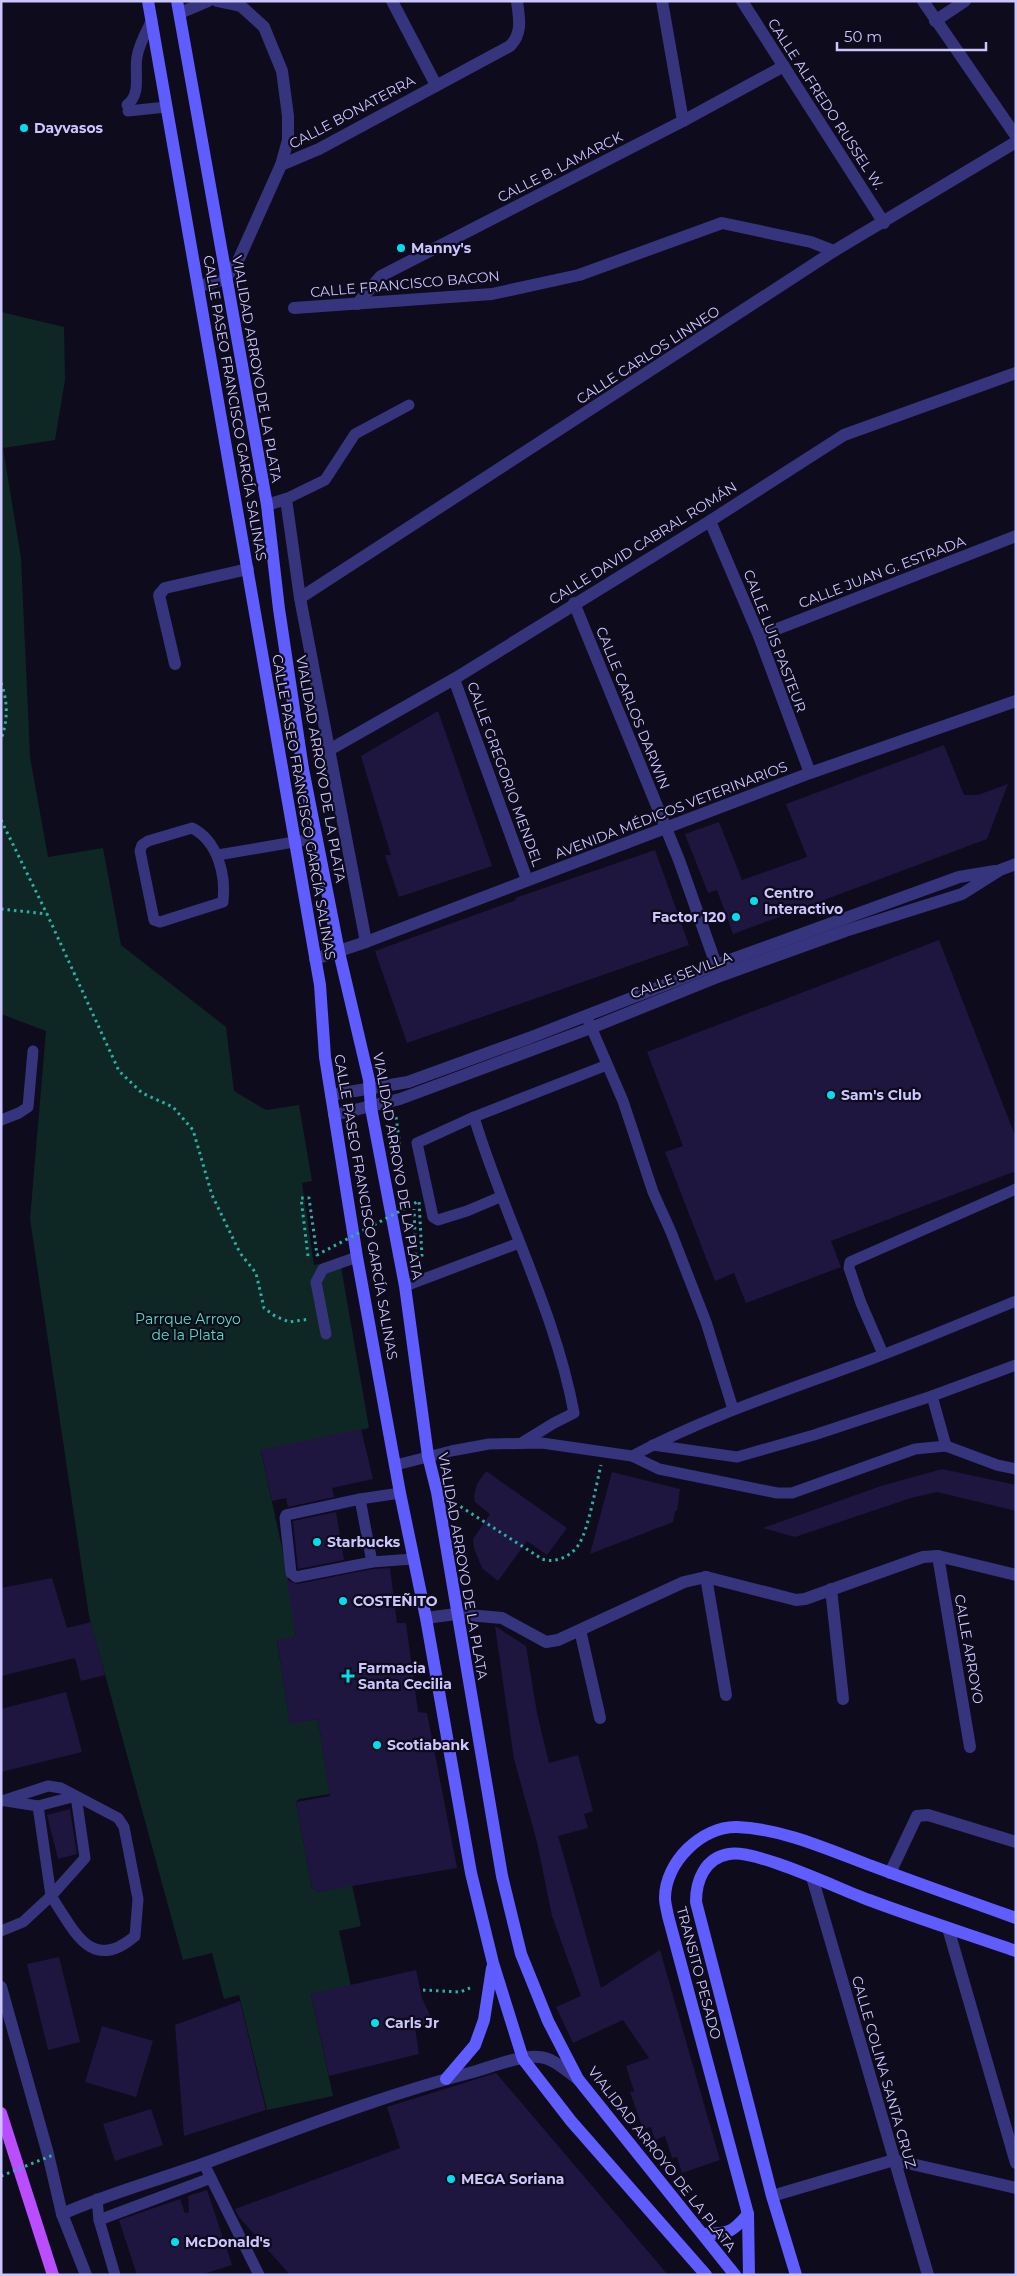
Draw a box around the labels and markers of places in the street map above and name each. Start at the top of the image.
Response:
place label: Dayvasos [34,119,104,137]
marker: Dayvasos [18,122,30,134]
place label: Manny's [411,239,472,257]
marker: Manny's [395,242,407,254]
place label: Centro Interactivo [764,884,843,918]
marker: Centro Interactivo [748,895,760,907]
place label: Factor 120 [652,908,726,926]
marker: Factor 120 [730,911,742,923]
place label: Sam's Club [841,1086,922,1104]
marker: Sam's Club [825,1089,837,1101]
place label: Starbucks [327,1533,401,1551]
marker: Starbucks [311,1536,323,1548]
place label: COSTEÑITO [353,1592,438,1610]
marker: COSTEÑITO [337,1595,349,1607]
place label: Farmacia Santa Cecilia [358,1659,452,1693]
marker: Farmacia Santa Cecilia [342,1670,354,1682]
place label: Scotiabank [387,1736,470,1754]
marker: Scotiabank [371,1739,383,1751]
place label: Carls Jr [385,2014,439,2032]
marker: Carls Jr [369,2017,381,2029]
place label: MEGA Soriana [461,2170,565,2188]
marker: MEGA Soriana [445,2173,457,2185]
place label: McDonald's [185,2233,271,2251]
marker: McDonald's [169,2236,181,2248]

